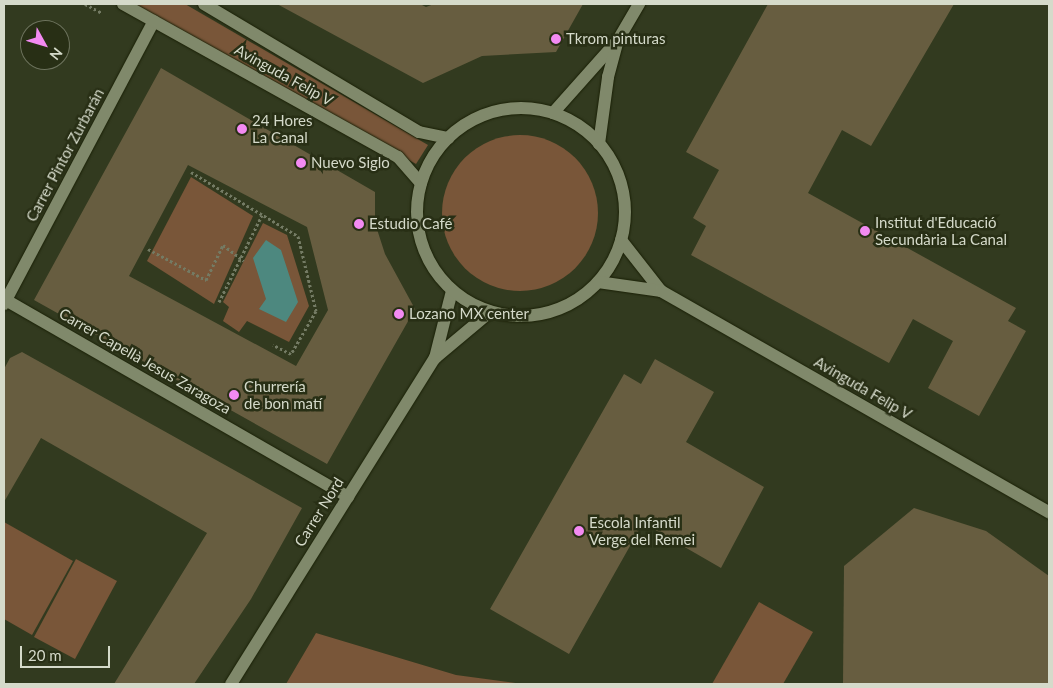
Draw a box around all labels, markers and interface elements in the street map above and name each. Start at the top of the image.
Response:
north arrow [20,20,70,70]
place label: Tkrom pinturas [566,30,665,48]
marker: Tkrom pinturas [550,33,562,45]
street label: Avinguda Felip V [231,40,337,110]
text: N [46,45,66,64]
street label: Carrer Pintor Zurbarán [22,85,108,225]
place label: 24 Hores La Canal [252,111,313,146]
marker: 24 Hores La Canal [236,123,248,135]
place label: Nuevo Siglo [311,154,390,172]
marker: Nuevo Siglo [295,157,307,169]
place label: Institut d'Educació Secundària La Canal [875,213,1007,248]
place label: Estudio Café [369,215,452,233]
marker: Estudio Café [353,218,365,230]
marker: Institut d'Educació Secundària La Canal [859,225,871,237]
street label: Carrer Capellà Jesus Zaragoza [56,304,234,418]
place label: Lozano MX center [409,305,529,323]
marker: Lozano MX center [393,308,405,320]
street label: Avinguda Felip V [811,353,915,423]
place label: Churrería de bon matí [244,377,322,412]
marker: Churrería de bon matí [228,389,240,401]
street label: Carrer Nord [291,474,347,550]
place label: Escola Infantil Verge del Remei [589,513,695,548]
marker: Escola Infantil Verge del Remei [573,525,585,537]
scale bar [22,636,112,668]
text: 20 m [28,646,62,664]

